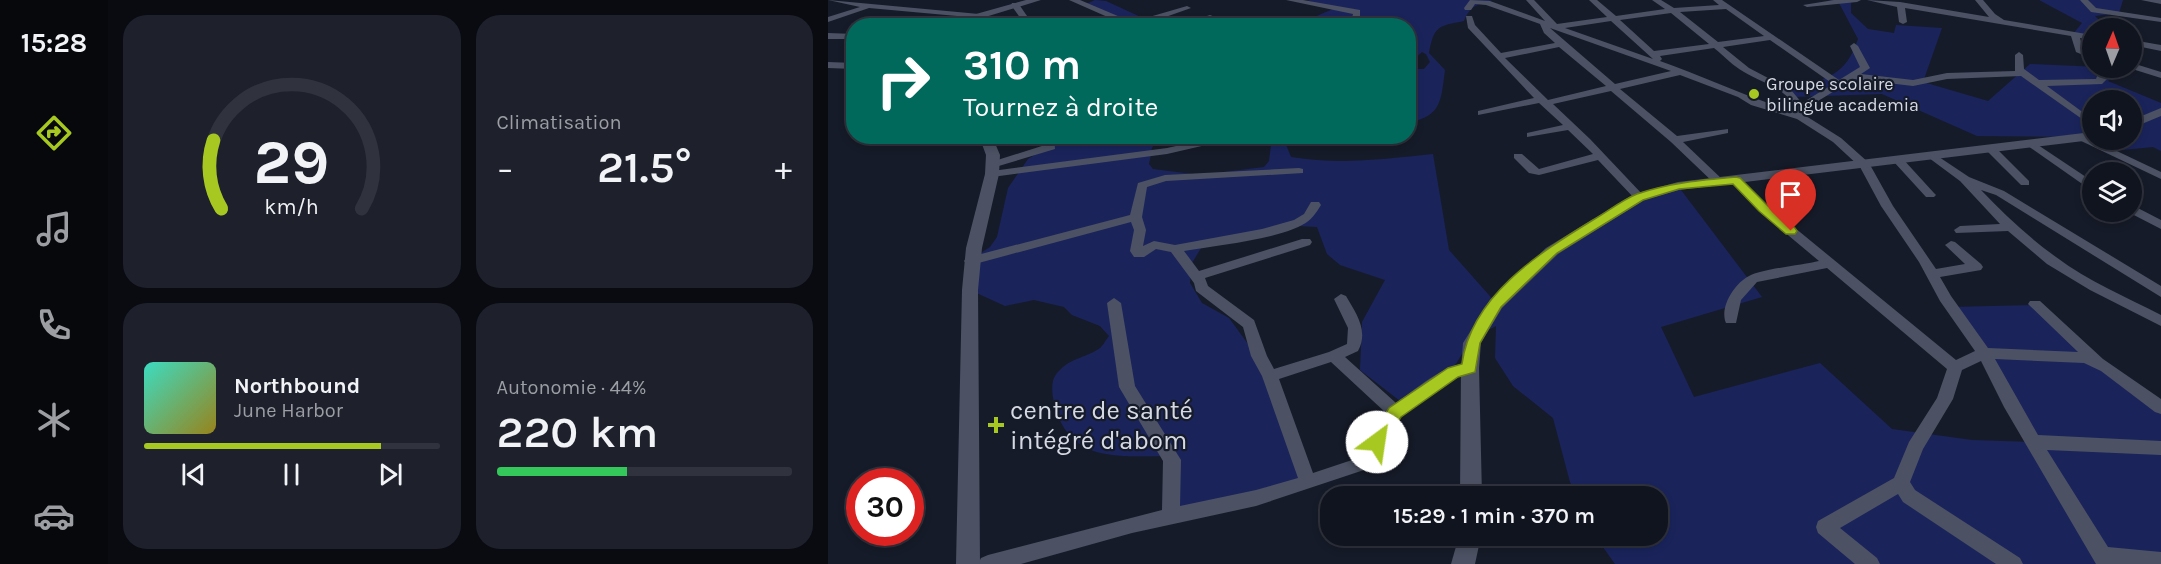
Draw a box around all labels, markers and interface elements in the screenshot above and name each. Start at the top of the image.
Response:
north arrow [2082,18,2142,78]
map controls [2082,18,2142,222]
text: 15:28 [21,27,87,59]
text: 310 m [963,40,1081,90]
icon: right [864,42,942,120]
place label: Groupe scolaire bilingue academia [1766,73,1919,116]
marker: Groupe scolaire bilingue academia [1747,87,1761,101]
button: sound [2082,90,2142,150]
text: Tournez à droite [963,91,1158,123]
text: Climatisation [497,111,622,134]
icon: directions [33,112,75,154]
text: 29 [254,126,330,199]
text: 21.5° [597,141,692,193]
text: − [497,149,514,187]
text: + [775,149,792,187]
button: layers [2082,162,2142,222]
pin [1765,169,1816,231]
icon: arrive [1774,178,1807,211]
text: km/h [265,194,319,219]
icon: music [33,208,75,250]
icon: phone [33,304,75,346]
text: Northbound [234,373,360,399]
text: Autonomie · 44% [497,376,646,399]
place label: centre de santé intégré d'abom [1010,395,1193,456]
icon: climate [33,399,75,441]
text: June Harbor [234,399,343,422]
text: 220 km [497,406,658,458]
position arrow [1345,410,1409,474]
marker: centre de santé intégré d'abom [987,416,1005,434]
icon: previous [177,458,210,491]
icon: pause [275,458,308,491]
icon: next [374,458,407,491]
speed limit sign: 30 [846,468,924,546]
icon: car [33,495,75,537]
text: 15:29 · 1 min · 370 m [1393,503,1595,529]

